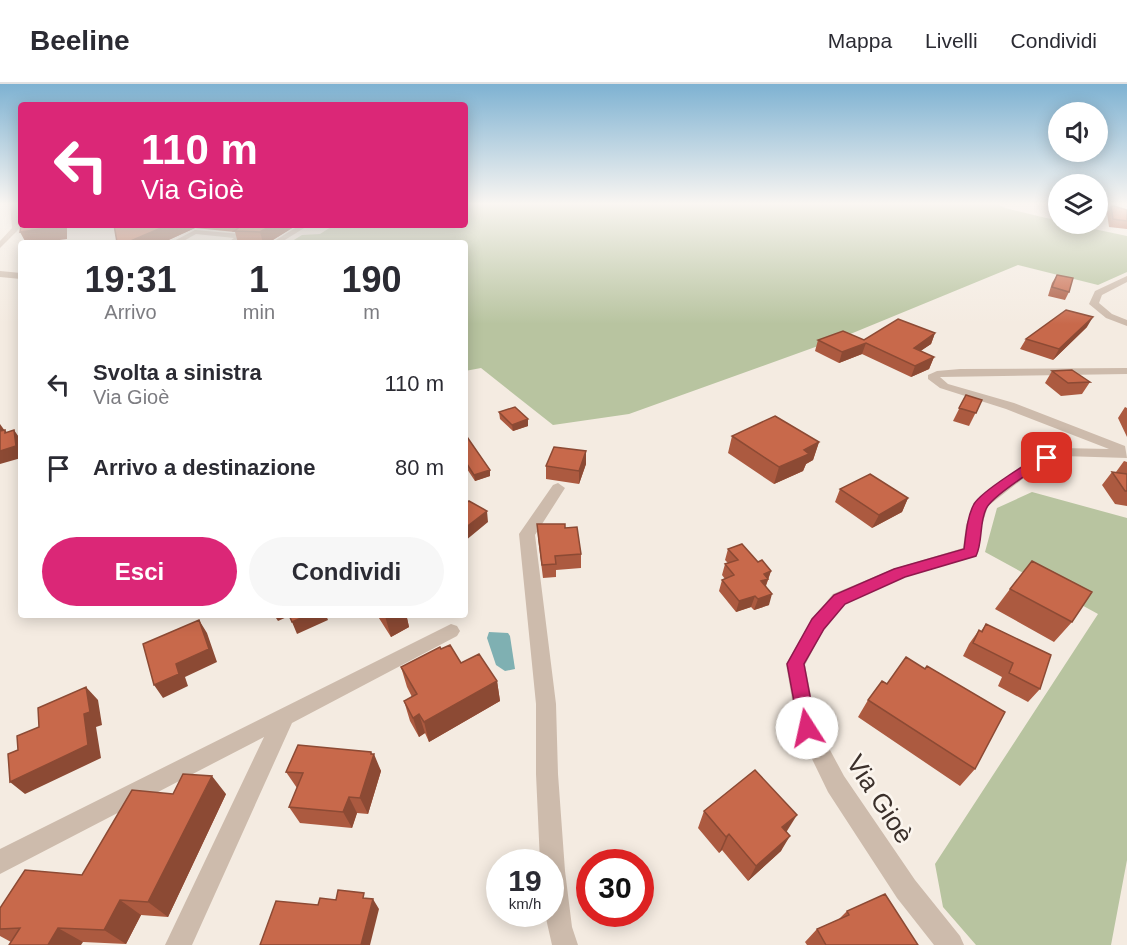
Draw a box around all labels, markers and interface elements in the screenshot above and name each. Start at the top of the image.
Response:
text: Beeline [30,25,130,56]
text: Mappa [828,29,892,52]
text: Livelli [925,29,978,52]
text: Condividi [1011,29,1097,52]
map controls [1048,102,1108,234]
button: sound [1048,102,1108,162]
icon: left [42,126,120,204]
text: 110 m [141,126,258,173]
button: layers [1048,174,1108,234]
text: Via Gioè [141,175,244,205]
text: 19:31 [84,259,176,300]
text: 1 [249,259,269,300]
text: 190 [341,259,402,300]
text: Arrivo [104,301,157,323]
text: min [243,301,275,323]
text: m [363,301,380,323]
text: Svolta a sinistra [93,360,262,385]
icon: left [42,368,75,401]
text: 110 m [384,371,444,396]
text: Via Gioè [93,386,169,408]
pin [1021,432,1072,483]
icon: arrive [1030,441,1063,474]
icon: arrive [42,452,75,485]
text: Arrivo a destinazione [93,455,316,480]
text: 80 m [395,455,444,480]
button: Esci [42,537,237,606]
button: Condividi [249,537,444,606]
position arrow [775,696,839,760]
street label: Via Gioè [840,749,920,849]
speed limit sign: 30 [576,849,654,927]
text: 19 [508,864,542,897]
text: km/h [509,895,541,912]

